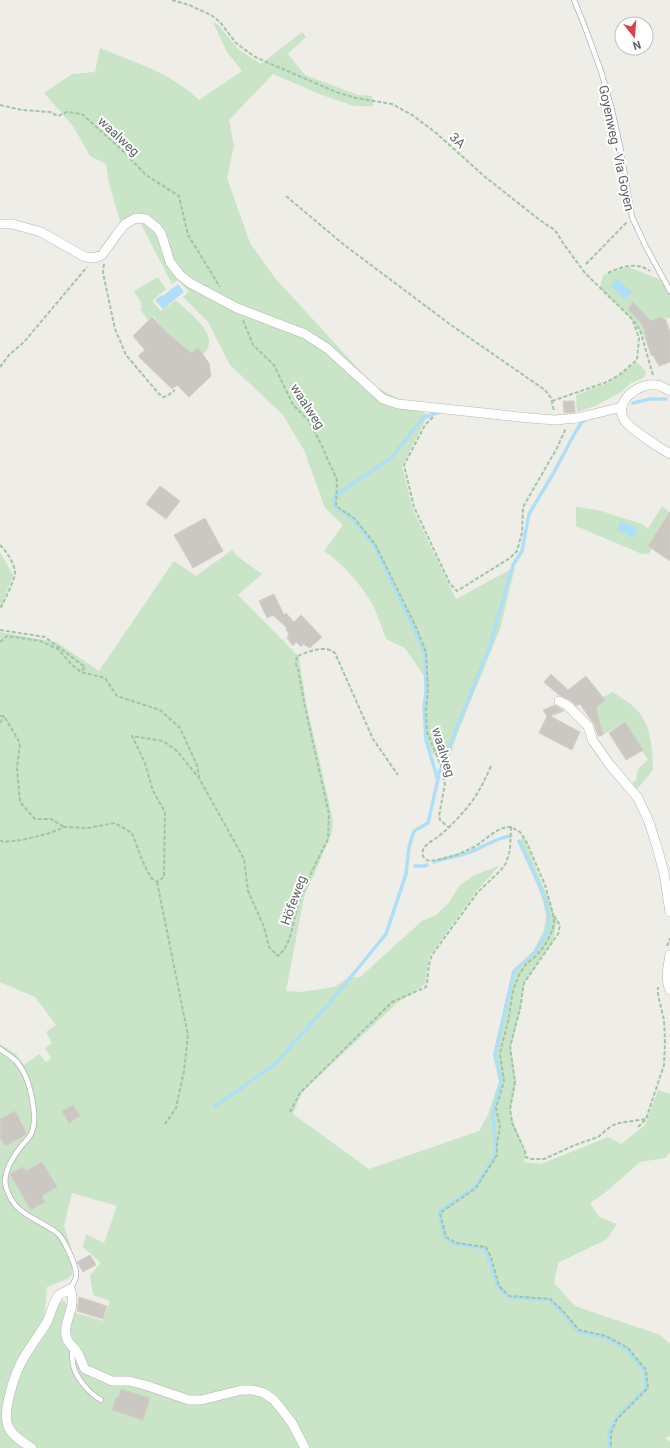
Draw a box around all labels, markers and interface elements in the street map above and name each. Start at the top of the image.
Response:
north arrow [614,16,654,56]
text: N [631,38,642,53]
street label: Goyenweg - Via Goyen [596,84,637,212]
street label: waalweg [95,113,142,159]
street label: 3A [447,129,469,152]
street label: waalweg [287,381,328,432]
street label: waalweg [429,726,458,779]
street label: Höfeweg [278,873,309,927]

